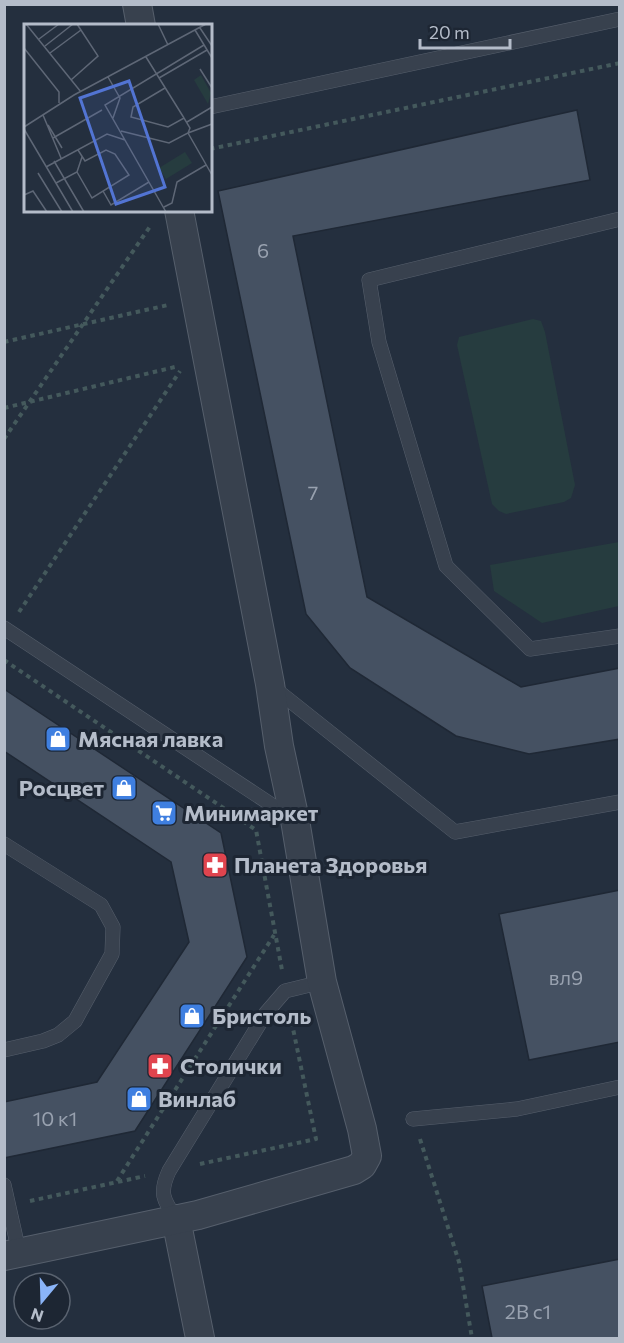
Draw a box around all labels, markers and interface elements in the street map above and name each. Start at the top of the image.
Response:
scale bar [420,12,510,50]
text: 20 m [429,21,470,43]
inset map [24,24,212,212]
house number: 6 [257,238,269,262]
house number: 7 [308,480,318,504]
shop icon: Мясная лавка [43,724,73,754]
place label: Мясная лавка [78,725,223,752]
shop icon: Росцвет [109,773,139,803]
place label: Росцвет [19,774,104,801]
supermarket icon: Минимаркет [149,798,179,828]
place label: Минимаркет [184,799,319,826]
pharmacy icon: Планета Здоровья [200,850,230,880]
place label: Планета Здоровья [234,851,427,878]
house number: вл9 [549,965,583,989]
shop icon: Бристоль [177,1001,207,1031]
place label: Бристоль [212,1002,311,1029]
pharmacy icon: Столички [145,1051,175,1081]
place label: Столички [180,1052,282,1079]
shop icon: Винлаб [124,1084,154,1114]
place label: Винлаб [158,1085,236,1112]
house number: 10 к1 [33,1106,77,1130]
north arrow [12,1271,72,1331]
house number: 2В с1 [505,1299,551,1323]
text: N [28,1305,46,1327]

